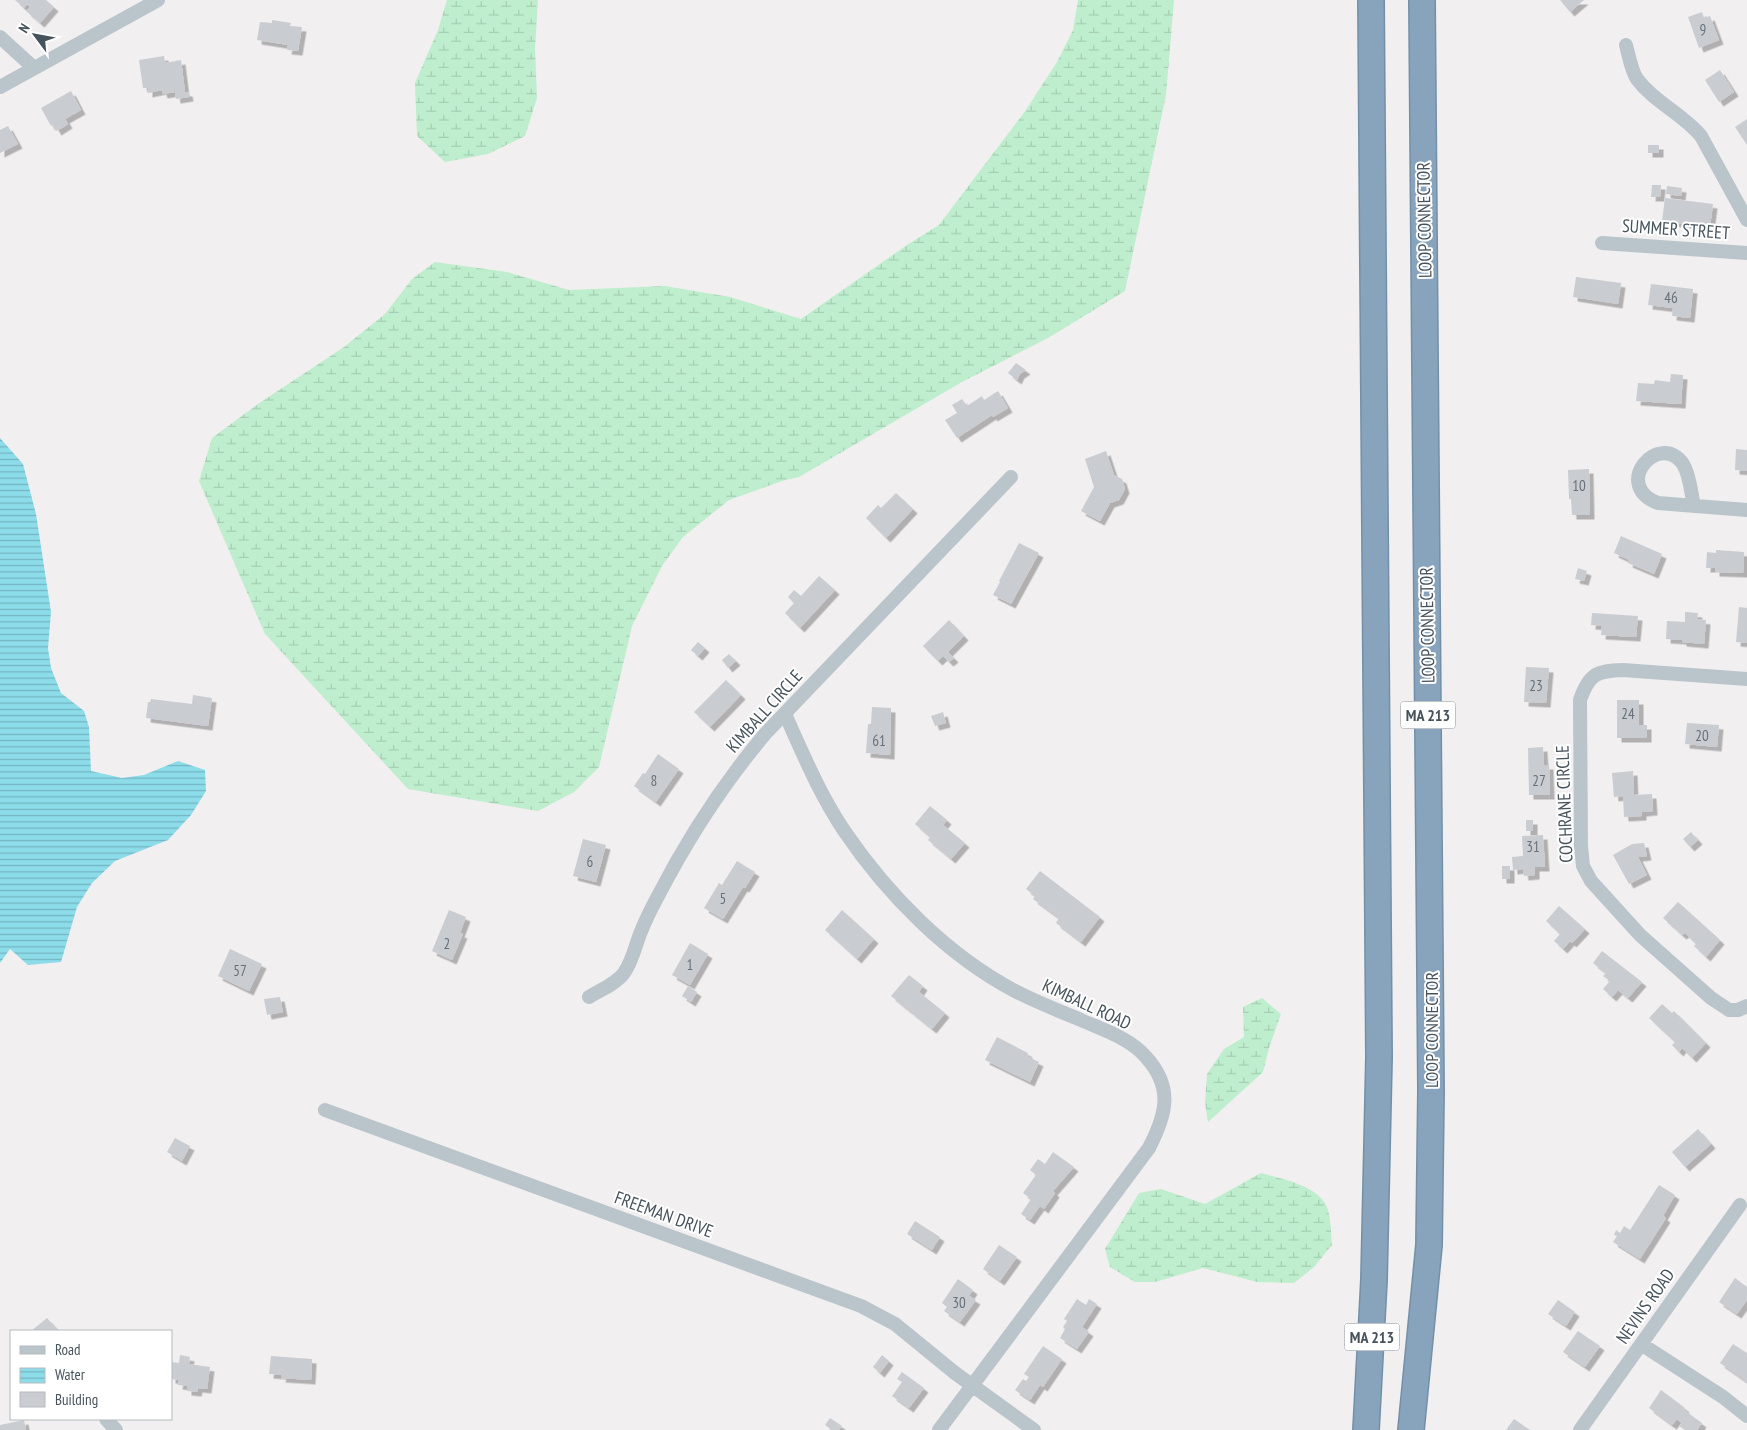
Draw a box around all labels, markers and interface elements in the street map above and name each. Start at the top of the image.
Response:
north arrow [10,10,60,60]
text: N [14,20,34,36]
house number: 9 [1700,20,1706,39]
street label: LOOP CONNECTOR [1411,161,1437,278]
street label: SUMMER STREET [1621,214,1731,244]
house number: 46 [1664,288,1678,307]
house number: 10 [1572,476,1586,495]
street label: LOOP CONNECTOR [1414,566,1440,683]
street label: KIMBALL CIRCLE [721,665,807,757]
house number: 23 [1529,676,1543,695]
road number: MA 213 [1400,702,1456,728]
house number: 24 [1621,704,1635,723]
house number: 20 [1695,726,1709,745]
house number: 61 [872,731,886,750]
street label: COCHRANE CIRCLE [1550,745,1578,863]
house number: 8 [651,771,657,790]
house number: 27 [1532,771,1546,790]
house number: 31 [1526,837,1540,856]
house number: 6 [587,852,594,871]
house number: 5 [720,889,726,908]
house number: 2 [444,934,450,953]
house number: 1 [687,955,693,974]
house number: 57 [233,961,247,980]
street label: LOOP CONNECTOR [1420,972,1443,1088]
street label: KIMBALL ROAD [1039,973,1135,1035]
street label: FREEMAN DRIVE [612,1186,716,1242]
street label: NEVINS ROAD [1611,1264,1679,1348]
house number: 30 [952,1293,966,1312]
road number: MA 213 [1344,1324,1400,1350]
legend [10,1330,172,1420]
text: Road [55,1340,81,1359]
text: Water [55,1365,86,1384]
text: Building [55,1390,98,1409]

